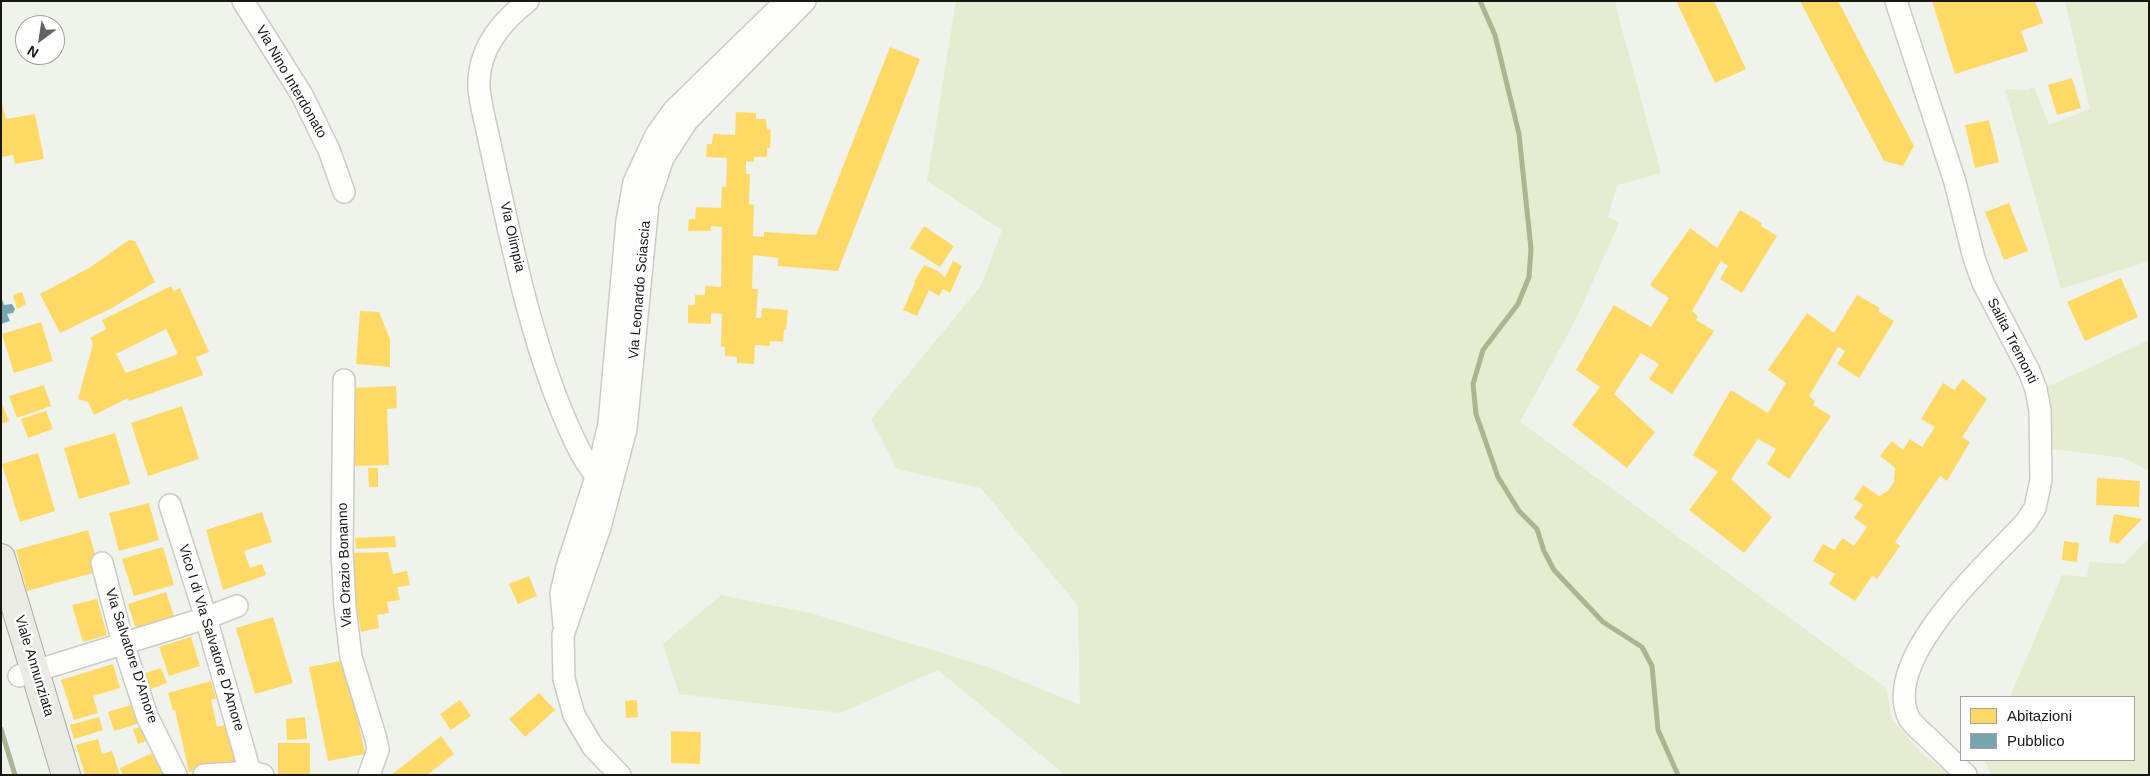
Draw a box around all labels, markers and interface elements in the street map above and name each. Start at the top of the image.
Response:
north arrow [15,15,65,65]
street label: Via Nino Interdonato [252,23,330,141]
text: N [24,43,41,61]
street label: Via Olimpia [496,200,528,274]
street label: Via Leonardo Sciascia [626,220,654,360]
street label: Salita Tremonti [1983,295,2041,387]
street label: Via Orazio Bonanno [334,502,356,628]
street label: Vico I di Via Salvatore D'Amore [175,543,247,733]
street label: Via Salvatore D'Amore [101,586,161,726]
street label: Viale Annunziata [11,613,57,719]
legend [1960,696,2135,761]
text: Abitazioni [2007,707,2072,724]
text: Pubblico [2007,732,2065,749]

